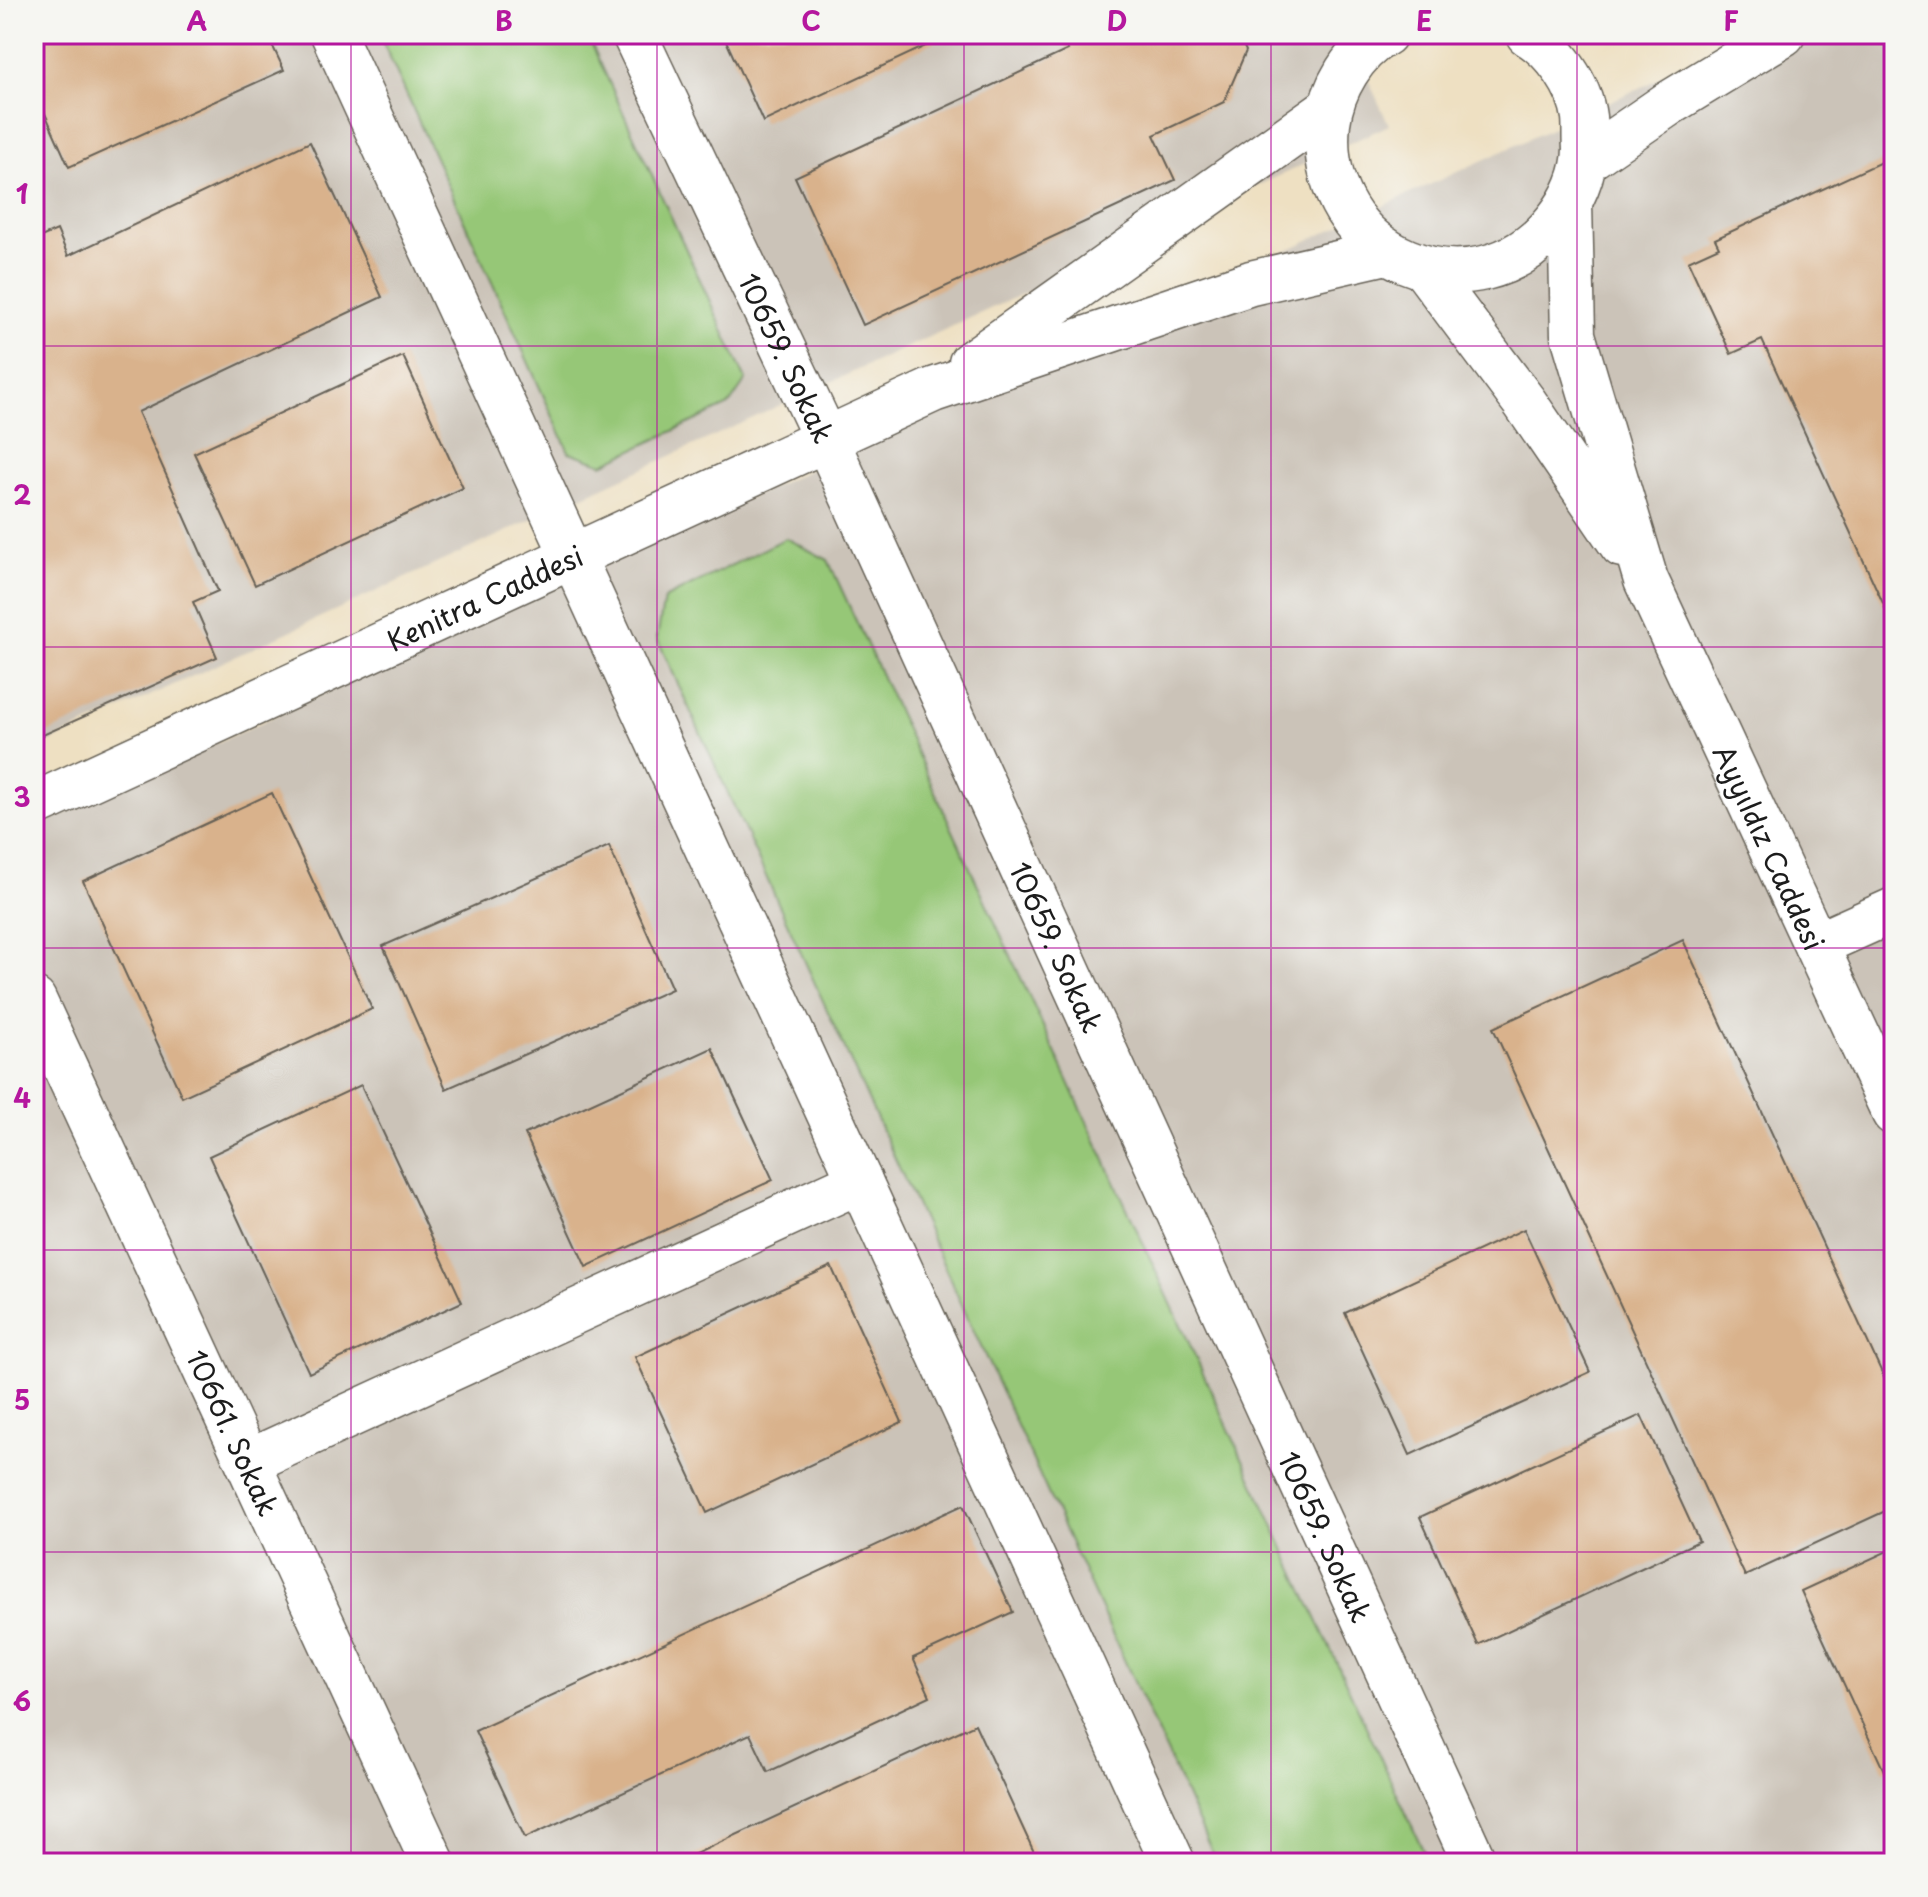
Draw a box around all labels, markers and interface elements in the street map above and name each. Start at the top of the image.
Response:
text: A [187,1,207,40]
text: B [495,1,513,40]
text: C [801,1,821,40]
text: D [1107,1,1127,40]
text: E [1416,1,1432,40]
text: F [1723,1,1739,40]
text: 1 [16,174,28,213]
street label: 10659. Sokak [729,265,846,450]
text: 2 [13,475,31,514]
street label: Kenitra Caddesi [379,533,590,661]
street label: Ayyıldız Caddesi [1704,737,1837,957]
text: 3 [13,777,31,816]
street label: 10659. Sokak [1000,854,1115,1039]
text: 4 [13,1078,31,1117]
street label: 10661. Sokak [177,1342,291,1522]
text: 5 [14,1380,30,1419]
street label: 10659. Sokak [1268,1444,1384,1629]
text: 6 [13,1681,31,1720]

